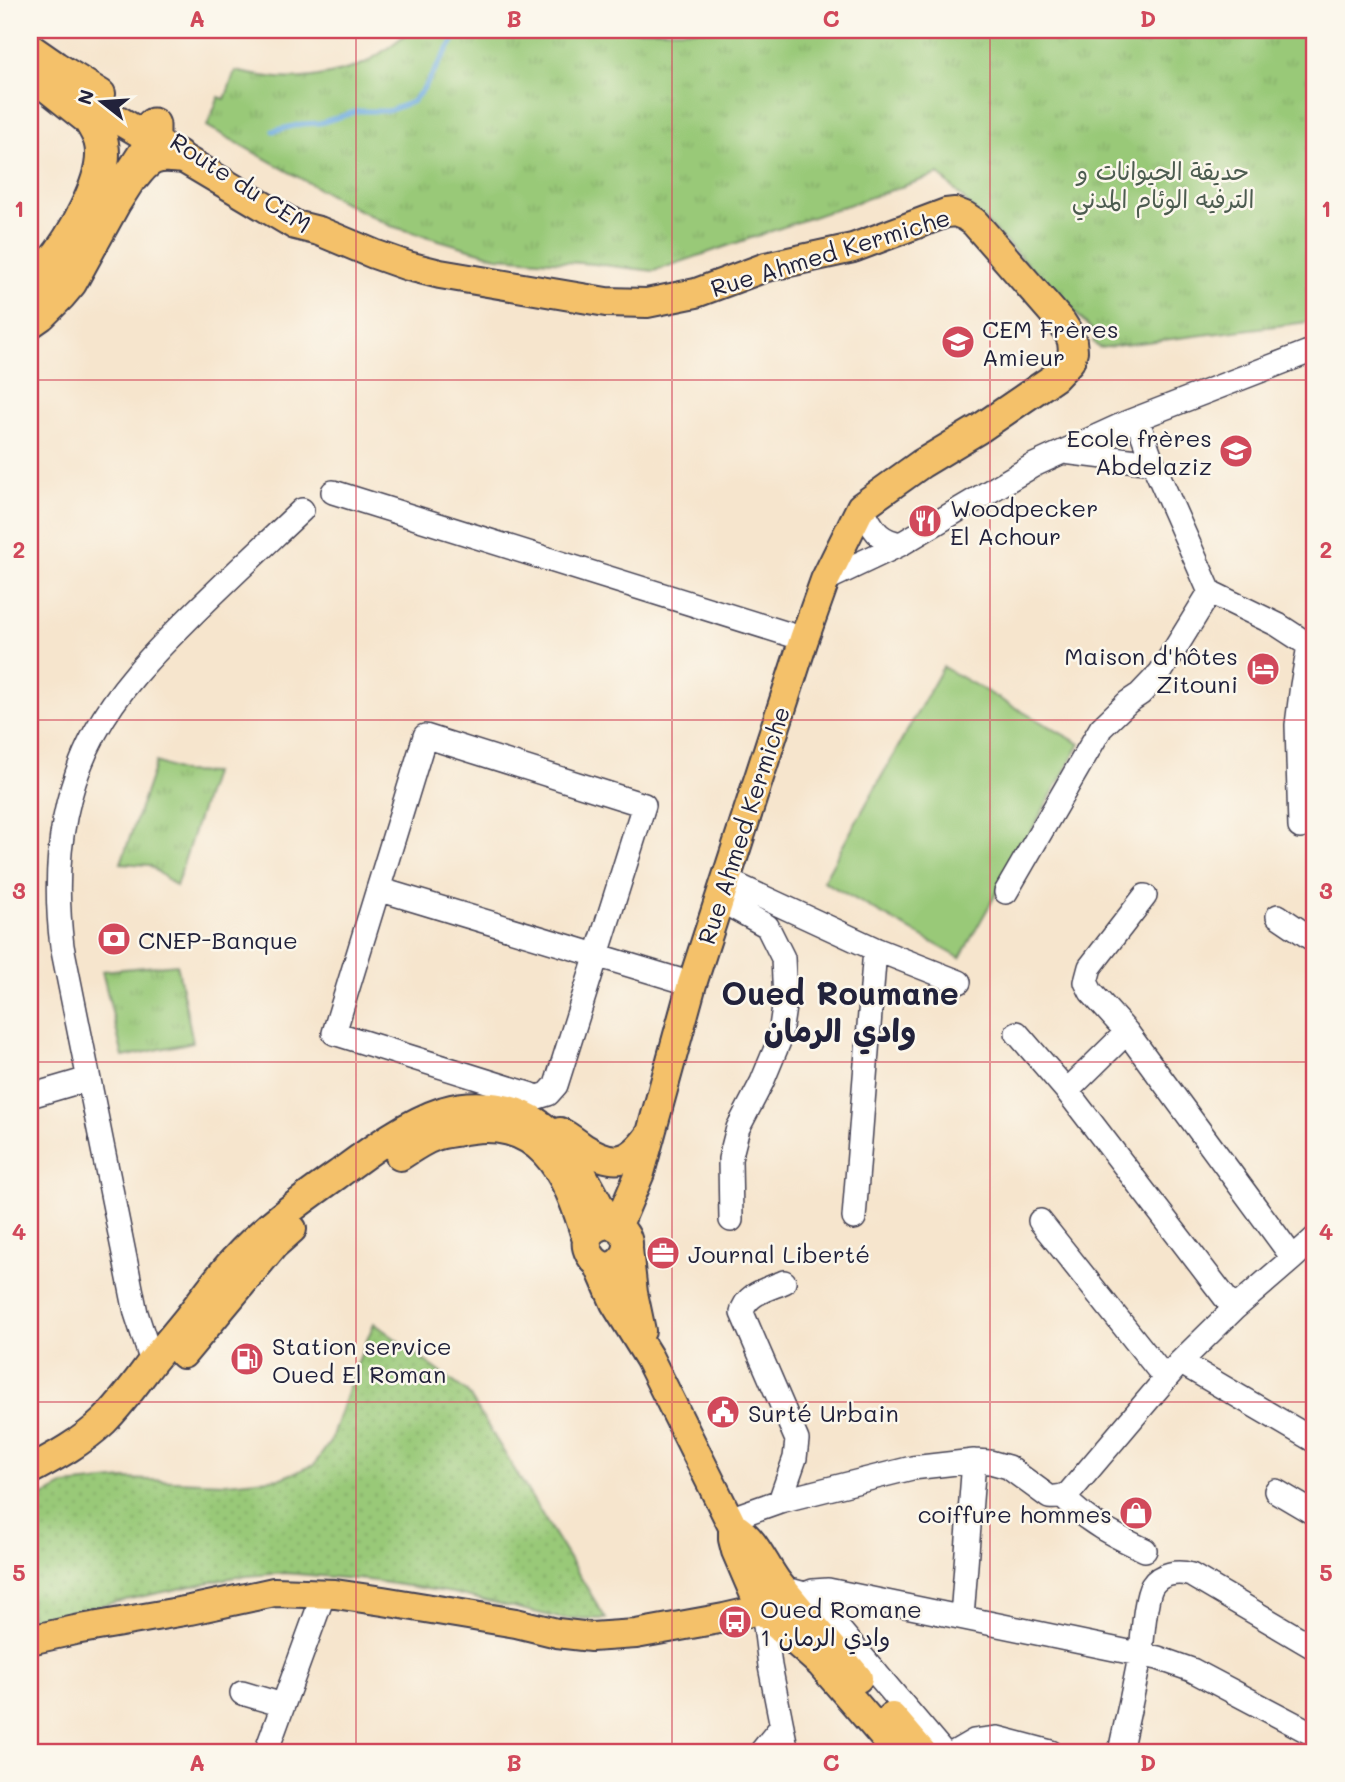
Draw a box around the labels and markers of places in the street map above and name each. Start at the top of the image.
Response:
place label: CEM Frères Amieur [982,313,1119,372]
school or university icon: CEM Frères Amieur [939,323,977,361]
place label: Ecole frères Abdelaziz [1067,422,1212,481]
school or university icon: Ecole frères Abdelaziz [1217,432,1255,470]
place label: Woodpecker El Achour [950,492,1098,551]
restaurant icon: Woodpecker El Achour [906,502,944,540]
place label: Maison d'hôtes Zitouni [1064,640,1238,699]
hotel icon: Maison d'hôtes Zitouni [1244,650,1282,688]
bank icon: CNEP-Banque [95,920,133,958]
place label: CNEP-Banque [138,924,298,955]
office icon: Journal Liberté [644,1234,682,1272]
place label: Journal Liberté [688,1238,870,1269]
place label: Station service Oued El Roman [272,1330,452,1389]
fuel station icon: Station service Oued El Roman [228,1340,266,1378]
public building icon: Surté Urbain [704,1393,742,1431]
place label: Surté Urbain [748,1397,899,1428]
shop icon: coiffure hommes [1117,1494,1155,1532]
place label: coiffure hommes [917,1498,1112,1529]
place label: Oued Romane 1 وادي الرمان [760,1593,922,1655]
bus stop icon: Oued Romane 1 وادي الرمان [716,1603,754,1641]

